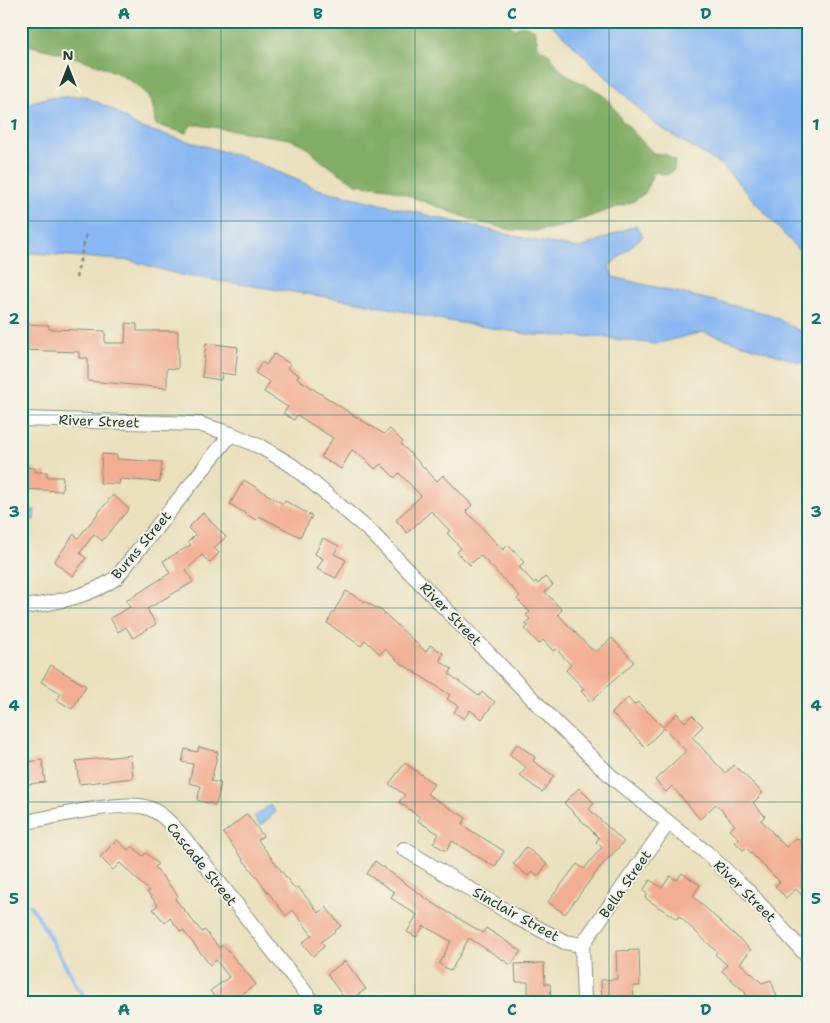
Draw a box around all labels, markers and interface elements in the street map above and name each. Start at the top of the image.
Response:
text: A [118,3,130,24]
text: B [313,3,323,24]
text: C [507,3,517,24]
text: D [700,3,712,24]
north arrow [42,42,92,92]
text: N [62,46,74,64]
text: 1 [10,114,18,135]
text: 1 [812,114,820,135]
text: 2 [8,308,20,329]
text: 2 [810,308,822,329]
street label: River Street [58,411,140,431]
text: 3 [8,501,20,522]
text: 3 [810,501,822,522]
street label: Burns Street [107,507,175,583]
street label: River Street [416,579,486,649]
text: 4 [8,695,20,716]
text: 4 [810,695,822,716]
street label: Cascade Street [163,819,241,909]
street label: Bella Street [595,847,655,921]
street label: River Street [710,856,780,926]
street label: Sinclair Street [470,883,562,945]
text: 5 [9,888,19,909]
text: 5 [811,888,821,909]
text: A [118,999,130,1020]
text: B [313,999,323,1020]
text: C [507,999,517,1020]
text: D [700,999,712,1020]

